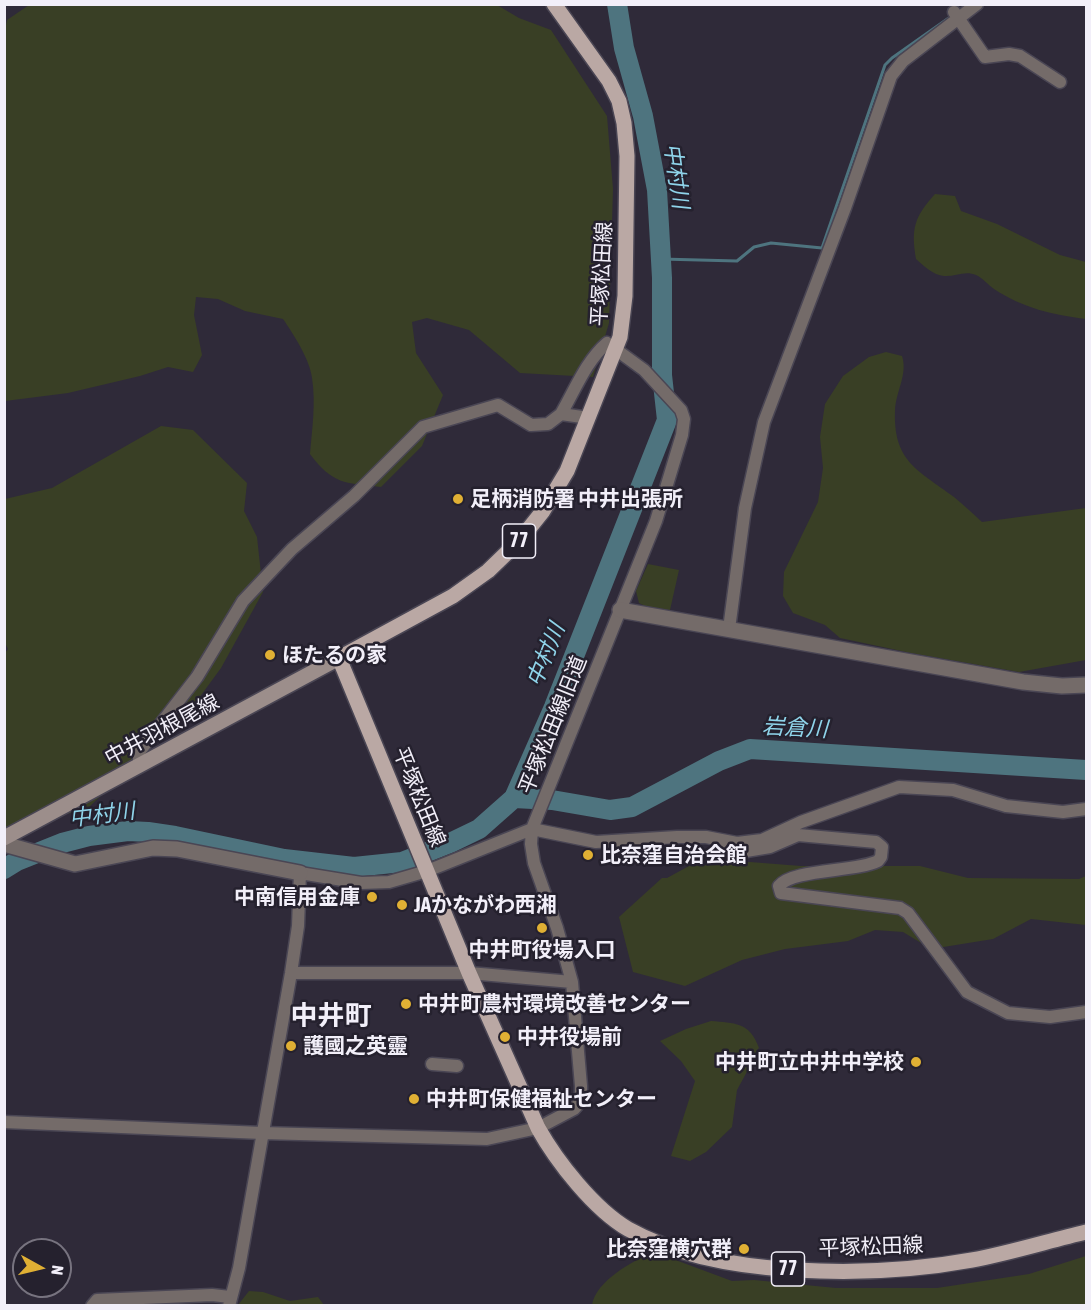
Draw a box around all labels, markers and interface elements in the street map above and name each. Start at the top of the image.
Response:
water label: 中村川 [658,141,694,211]
street label: 平塚松田線 [587,221,617,327]
place label: 足柄消防署 中井出張所 [470,486,683,512]
marker: 足柄消防署 中井出張所 [451,492,465,506]
road number: 77 [502,524,536,558]
water label: 中村川 [521,619,571,691]
place label: ほたるの家 [282,642,387,668]
marker: ほたるの家 [263,648,277,662]
street label: 平塚松田線旧道 [514,652,592,798]
street label: 中井羽根尾線 [100,689,224,771]
water label: 岩倉川 [761,713,829,743]
street label: 平塚松田線 [388,744,450,850]
water label: 中村川 [68,798,136,832]
place label: 比奈窪自治会館 [600,842,747,868]
marker: 比奈窪自治会館 [581,848,595,862]
place label: 中南信用金庫 [234,884,360,910]
marker: 中南信用金庫 [365,890,379,904]
place label: JAかながわ西湘 [414,892,557,918]
marker: JAかながわ西湘 [395,898,409,912]
marker: 中井町役場入口 [535,921,549,935]
place label: 中井町役場入口 [469,937,615,963]
place label: 中井町農村環境改善センター [418,991,691,1017]
marker: 中井町農村環境改善センター [399,997,413,1011]
district label: 中井町 [291,1000,371,1032]
place label: 中井役場前 [517,1024,622,1050]
marker: 中井役場前 [498,1030,512,1044]
place label: 護國之英靈 [303,1033,408,1059]
marker: 護國之英靈 [284,1039,298,1053]
place label: 中井町立中井中学校 [715,1049,904,1075]
marker: 中井町立中井中学校 [909,1055,923,1069]
place label: 中井町保健福祉センター [426,1086,657,1112]
marker: 中井町保健福祉センター [407,1092,421,1106]
street label: 平塚松田線 [818,1233,924,1261]
place label: 比奈窪横穴群 [606,1236,732,1262]
north arrow [12,1238,72,1298]
marker: 比奈窪横穴群 [737,1242,751,1256]
road number: 77 [772,1252,804,1286]
text: N [48,1264,67,1276]

